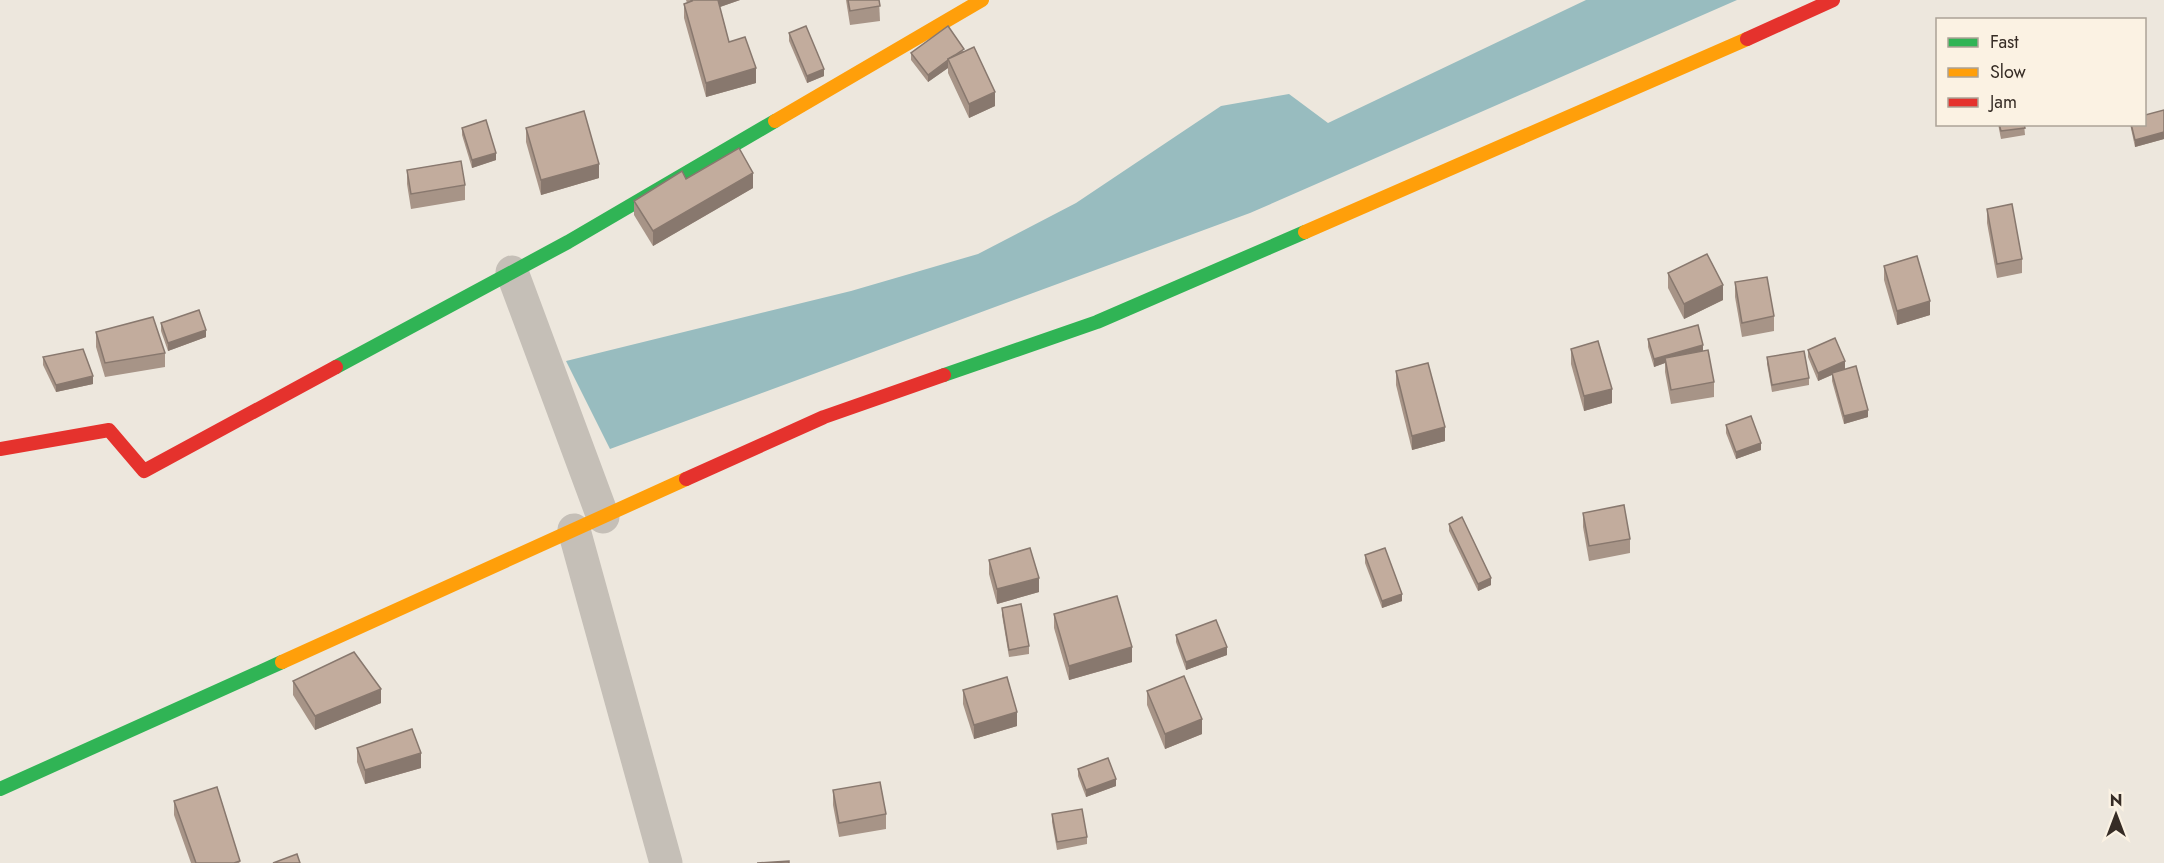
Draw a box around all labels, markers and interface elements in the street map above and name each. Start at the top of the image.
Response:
legend [1936,18,2146,126]
text: Fast [1990,29,2019,55]
text: Slow [1990,59,2027,85]
text: Jam [1988,89,2017,115]
north arrow [2086,785,2146,845]
text: N [2110,789,2122,812]

